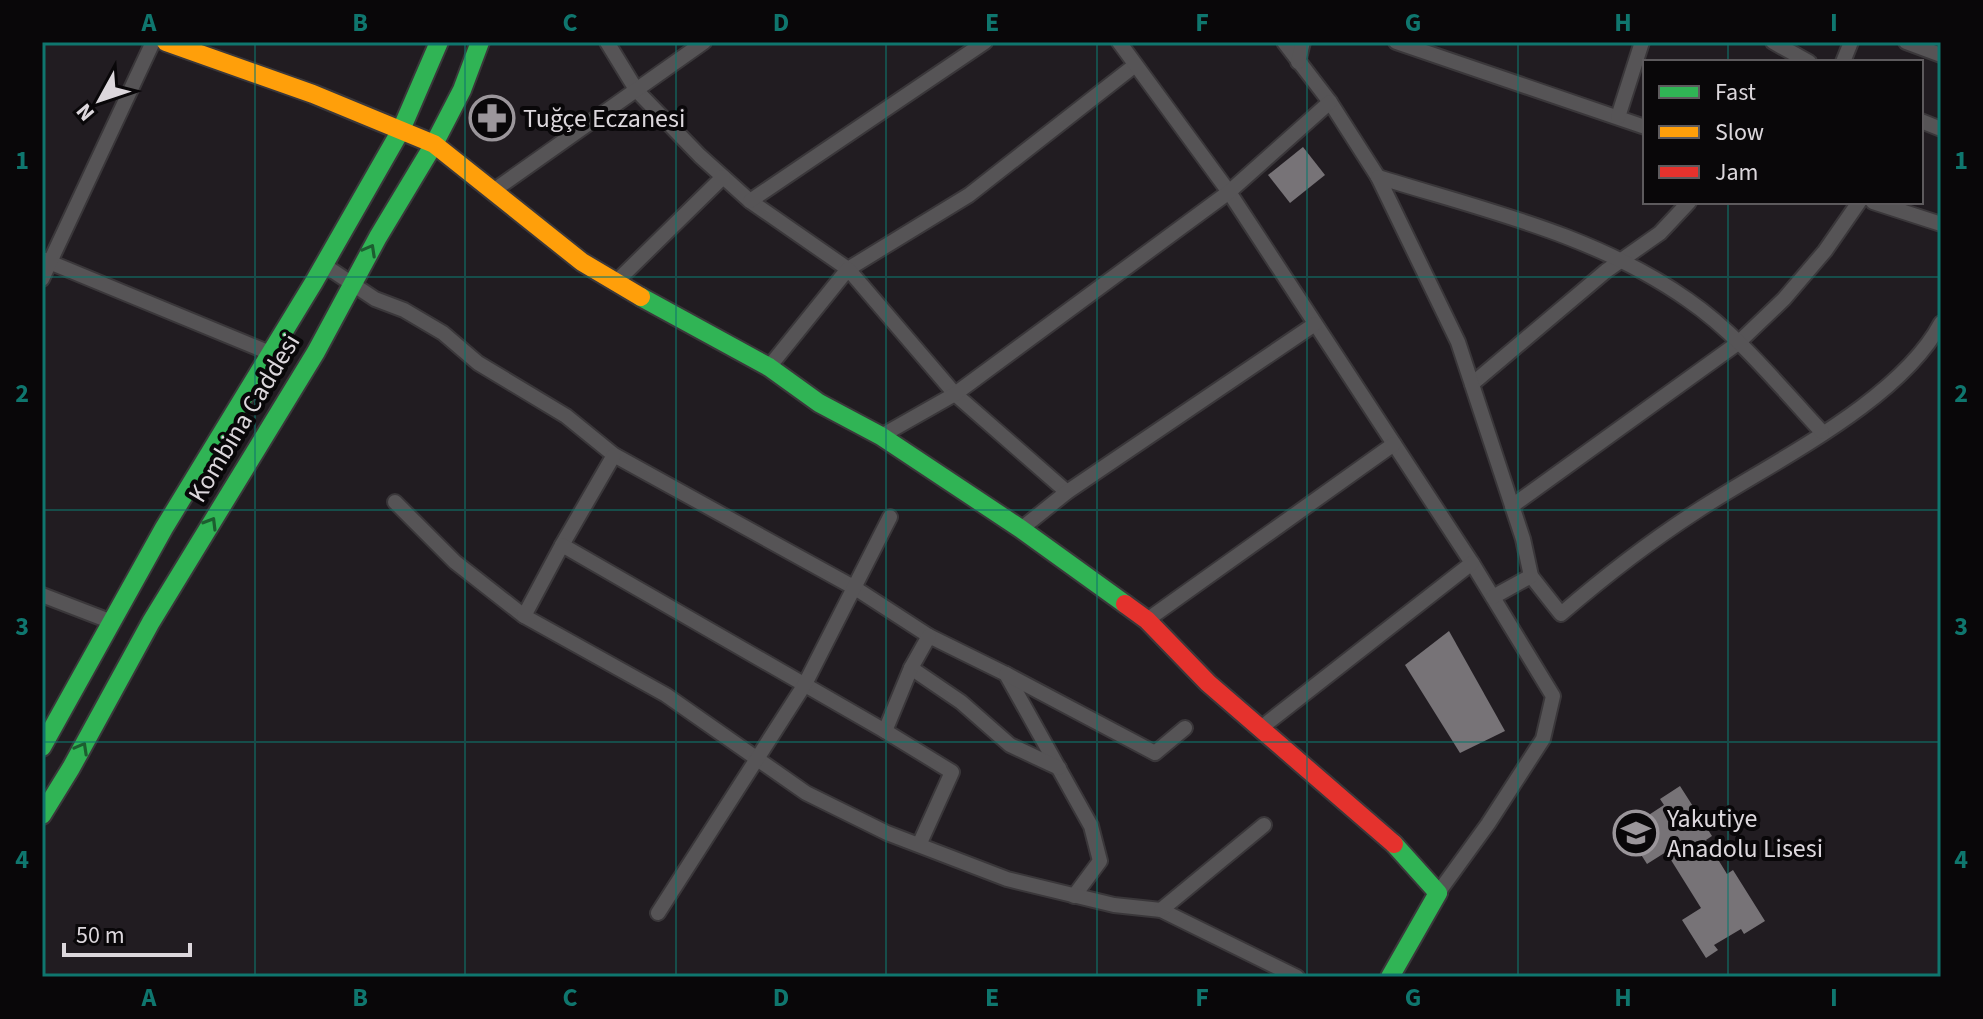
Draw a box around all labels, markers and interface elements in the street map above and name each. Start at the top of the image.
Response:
text: A [141,4,158,41]
text: B [352,4,368,41]
text: C [562,4,578,41]
text: D [773,4,789,41]
text: E [985,4,999,41]
text: F [1195,4,1209,41]
text: G [1405,4,1421,41]
text: H [1614,4,1632,41]
text: I [1830,4,1838,41]
north arrow [60,60,140,140]
legend [1643,60,1923,204]
text: Fast [1715,75,1756,110]
pharmacy icon: Tuğçe Eczanesi [468,94,516,142]
text: N [68,96,102,128]
place label: Tuğçe Eczanesi [523,100,685,137]
text: Slow [1715,115,1764,150]
text: 1 [15,142,29,179]
text: 1 [1954,142,1968,179]
text: Jam [1715,155,1759,190]
one-way arrow [360,244,376,259]
street label: Kombina Caddesi [179,327,309,509]
text: 2 [15,375,29,412]
text: 2 [1954,375,1968,412]
one-way arrow [202,517,217,532]
text: 3 [15,608,29,645]
text: 3 [1954,608,1968,645]
one-way arrow [72,743,88,757]
place label: Yakutiye Anadolu Lisesi [1666,800,1823,867]
school or university icon: Yakutiye Anadolu Lisesi [1612,809,1660,857]
text: 4 [15,841,29,878]
text: 4 [1954,841,1968,878]
scale bar [64,907,190,957]
text: 50 m [76,918,125,953]
text: A [141,979,158,1016]
text: B [352,979,368,1016]
text: C [562,979,578,1016]
text: D [773,979,789,1016]
text: E [985,979,999,1016]
text: F [1195,979,1209,1016]
text: G [1405,979,1421,1016]
text: H [1614,979,1632,1016]
text: I [1830,979,1838,1016]

